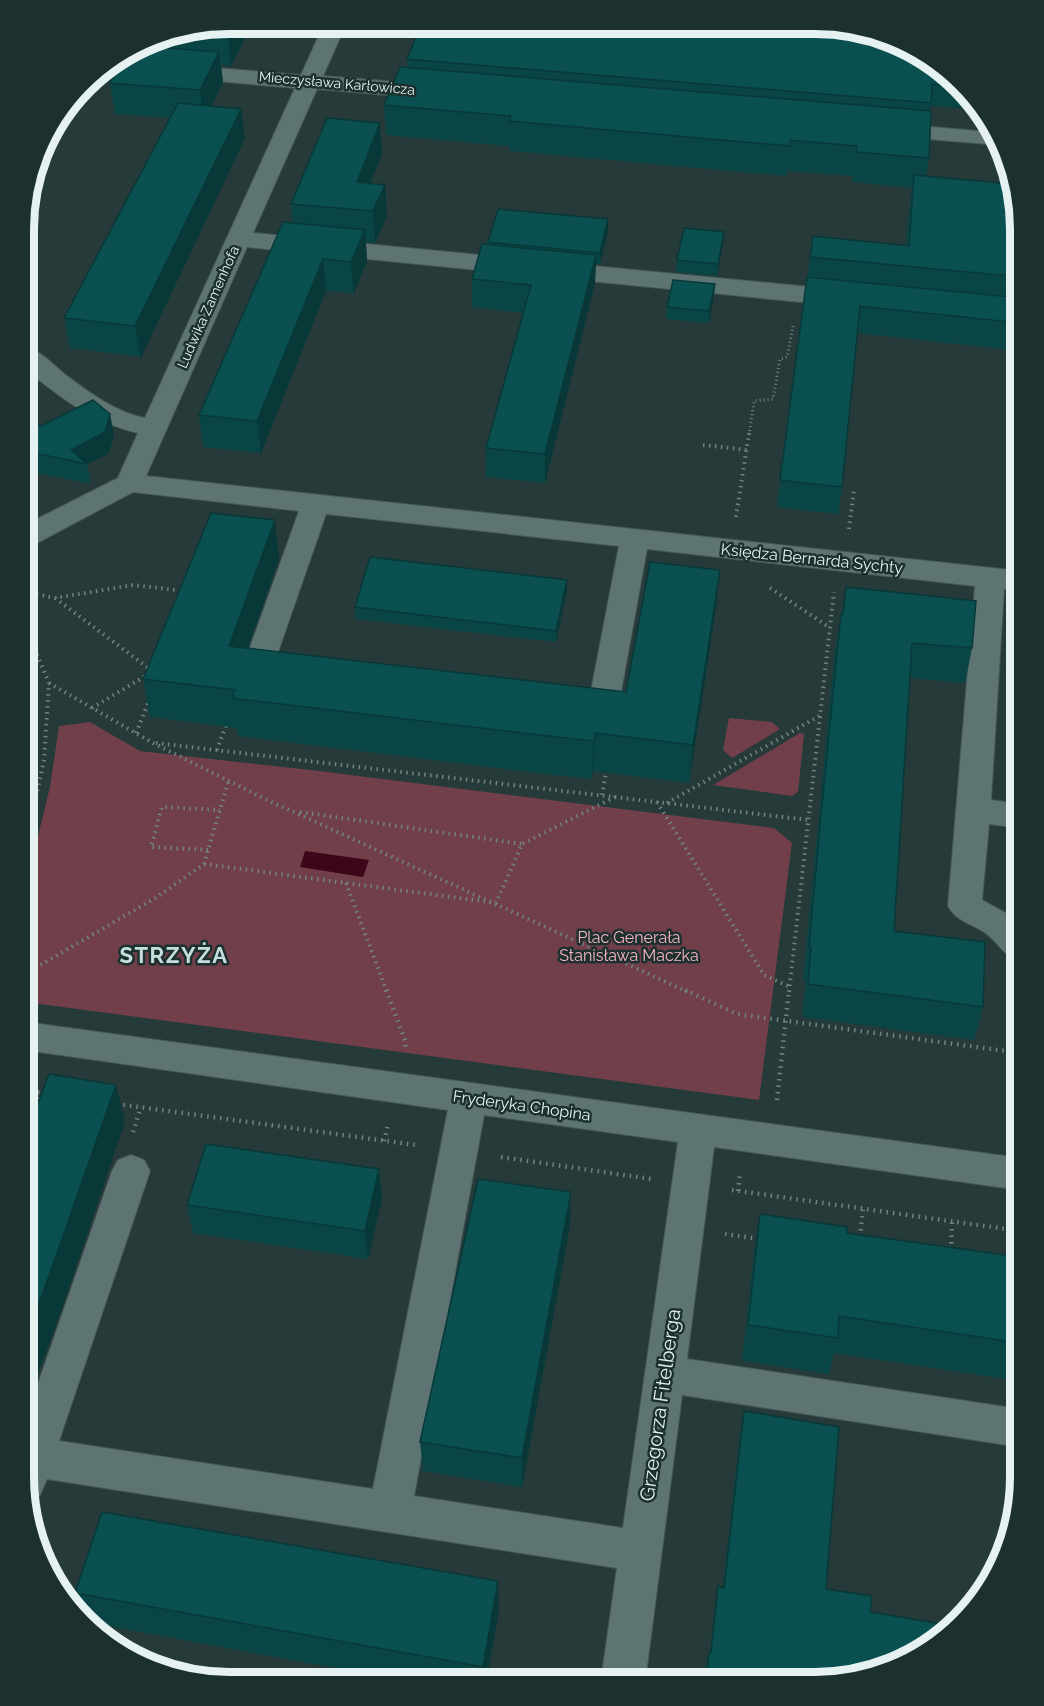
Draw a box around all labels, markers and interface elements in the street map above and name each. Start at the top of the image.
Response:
street label: Mieczysława Karłowicza [258,68,416,98]
street label: Ludwika Zamenhofa [174,243,242,371]
street label: Księdza Bernarda Sychty [720,539,904,578]
park label: Plac Generała Stanisława Maczka [559,928,699,965]
district label: STRZYŻA [119,942,229,968]
street label: Fryderyka Chopina [452,1086,592,1125]
street label: Grzegorza Fitelberga [635,1307,685,1503]

